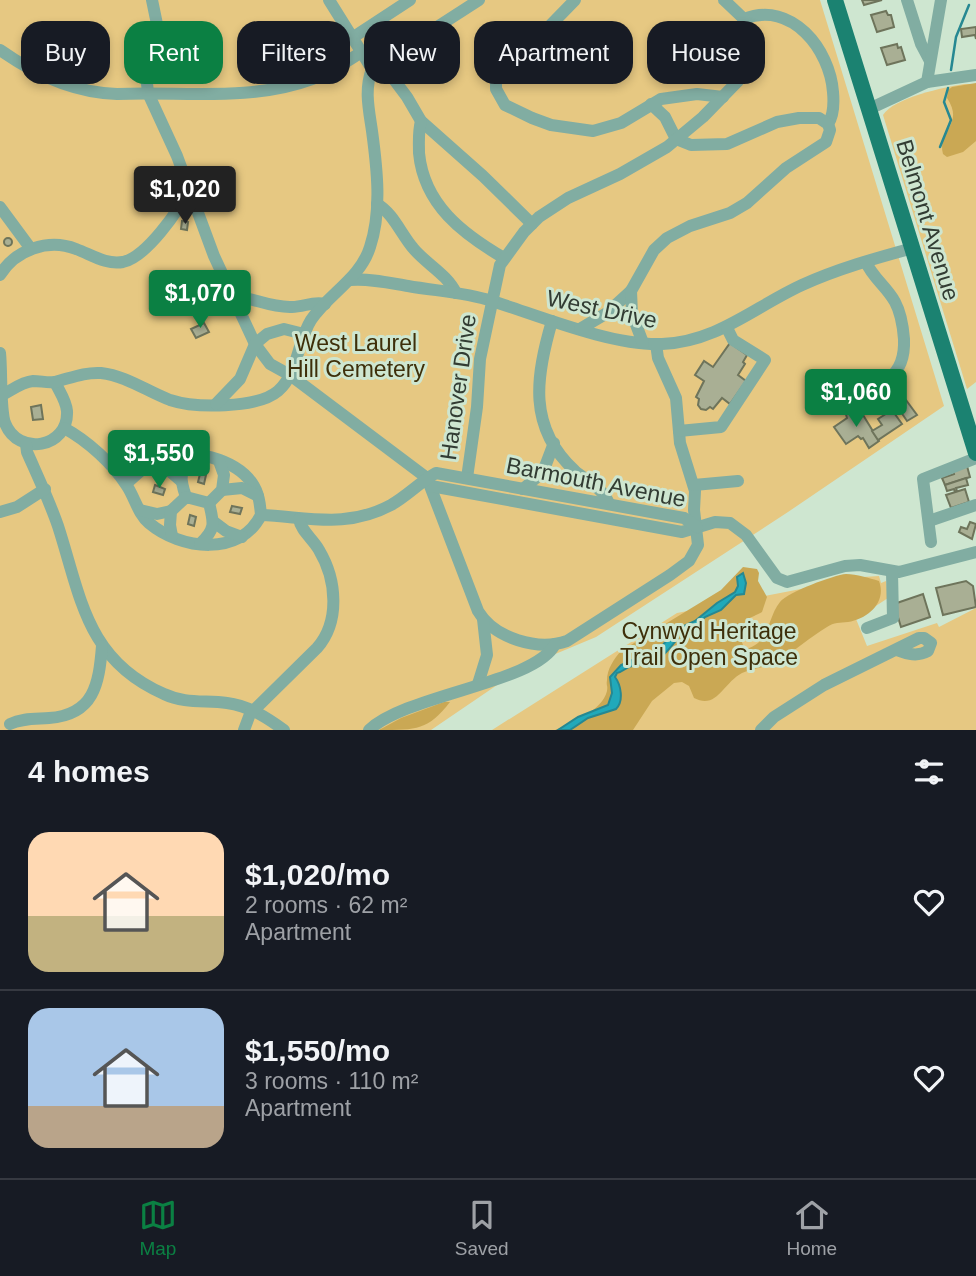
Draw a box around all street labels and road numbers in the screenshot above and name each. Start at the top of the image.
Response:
street label: Belmont Avenue [891,136,965,304]
street label: West Drive [544,285,660,333]
street label: Hanover Drive [435,312,481,462]
street label: Barmouth Avenue [504,452,688,512]

